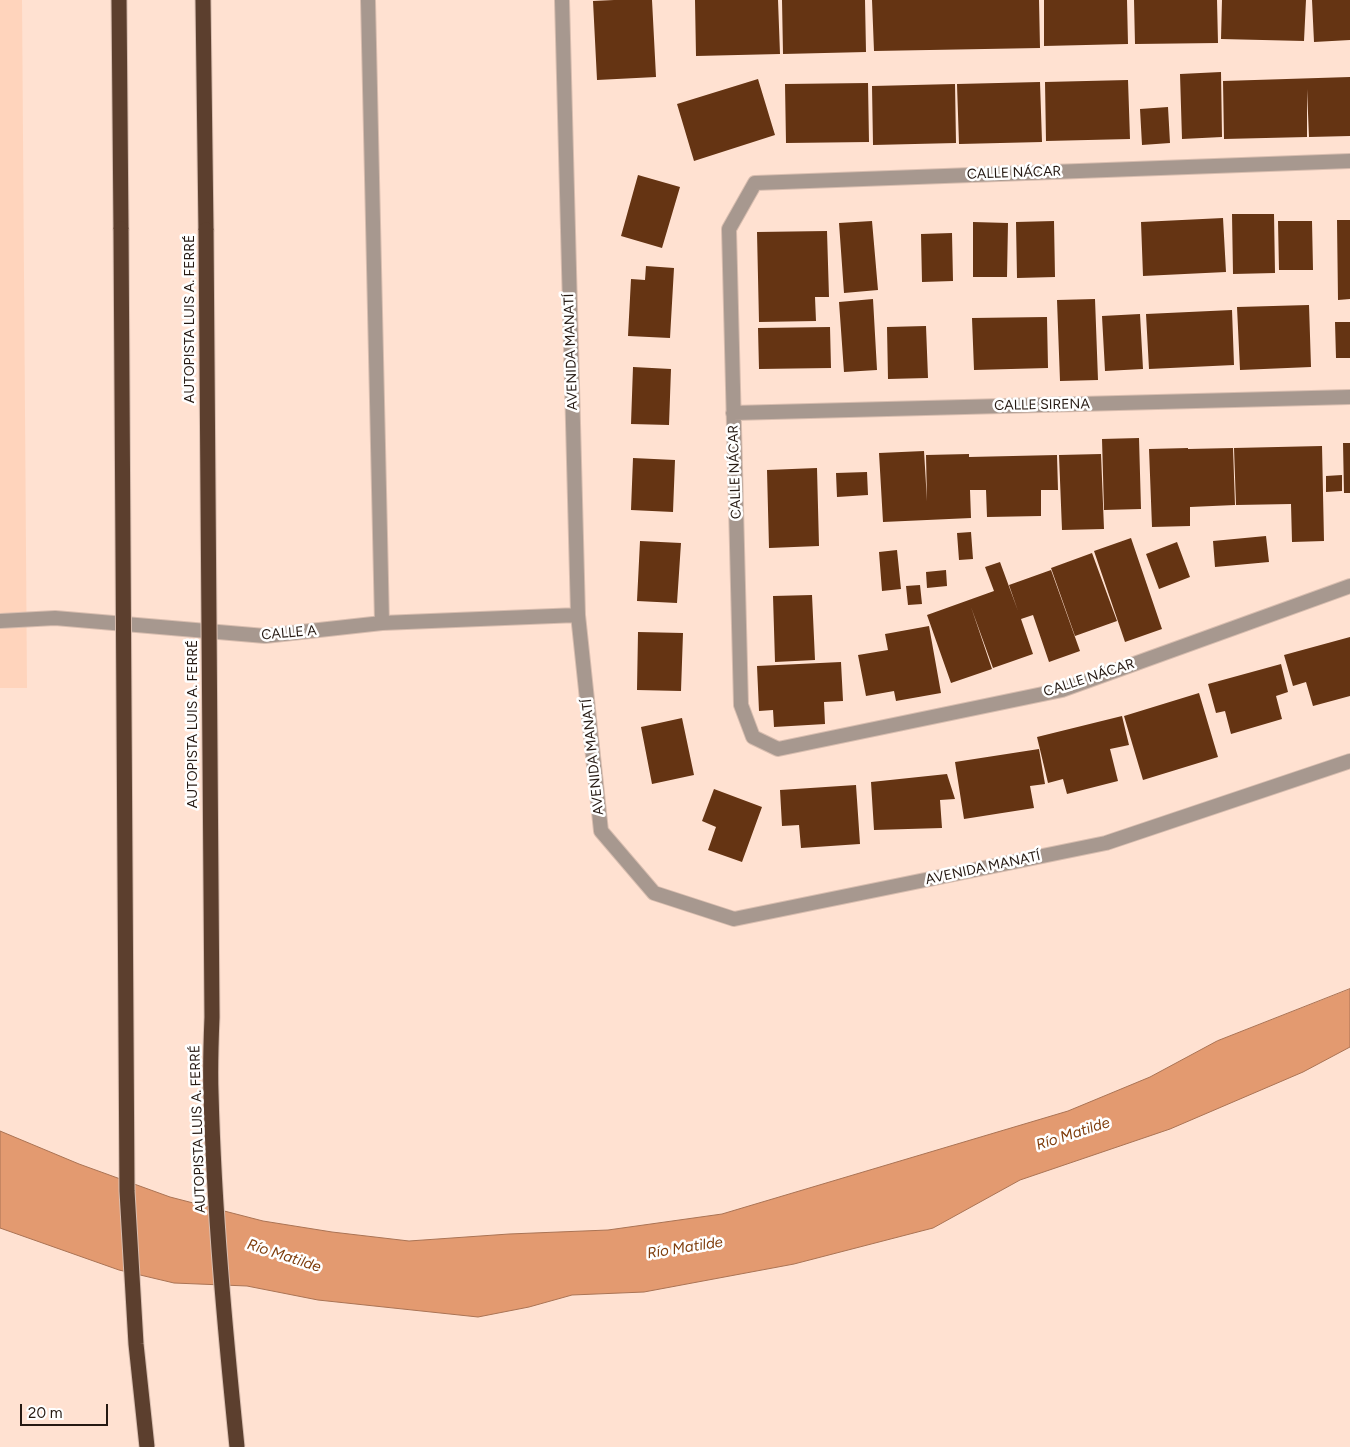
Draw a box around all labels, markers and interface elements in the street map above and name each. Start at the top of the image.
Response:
street label: CALLE NÁCAR [966,163,1062,183]
street label: AUTOPISTA LUIS A. FERRÉ [182,235,198,403]
street label: AVENIDA MANATÍ [561,293,581,411]
street label: CALLE SIRENA [994,396,1090,414]
street label: CALLE NÁCAR [725,424,745,520]
street label: CALLE A [261,622,317,644]
street label: AUTOPISTA LUIS A. FERRÉ [185,640,201,808]
street label: CALLE NÁCAR [1041,655,1137,701]
street label: AVENIDA MANATÍ [579,698,607,816]
street label: AVENIDA MANATÍ [924,848,1042,888]
street label: AUTOPISTA LUIS A. FERRÉ [187,1044,209,1214]
water label: Río Matilde [1034,1114,1112,1154]
water label: Río Matilde [646,1233,724,1263]
water label: Río Matilde [245,1236,323,1276]
scale bar [22,1394,110,1426]
text: 20 m [28,1404,62,1422]

